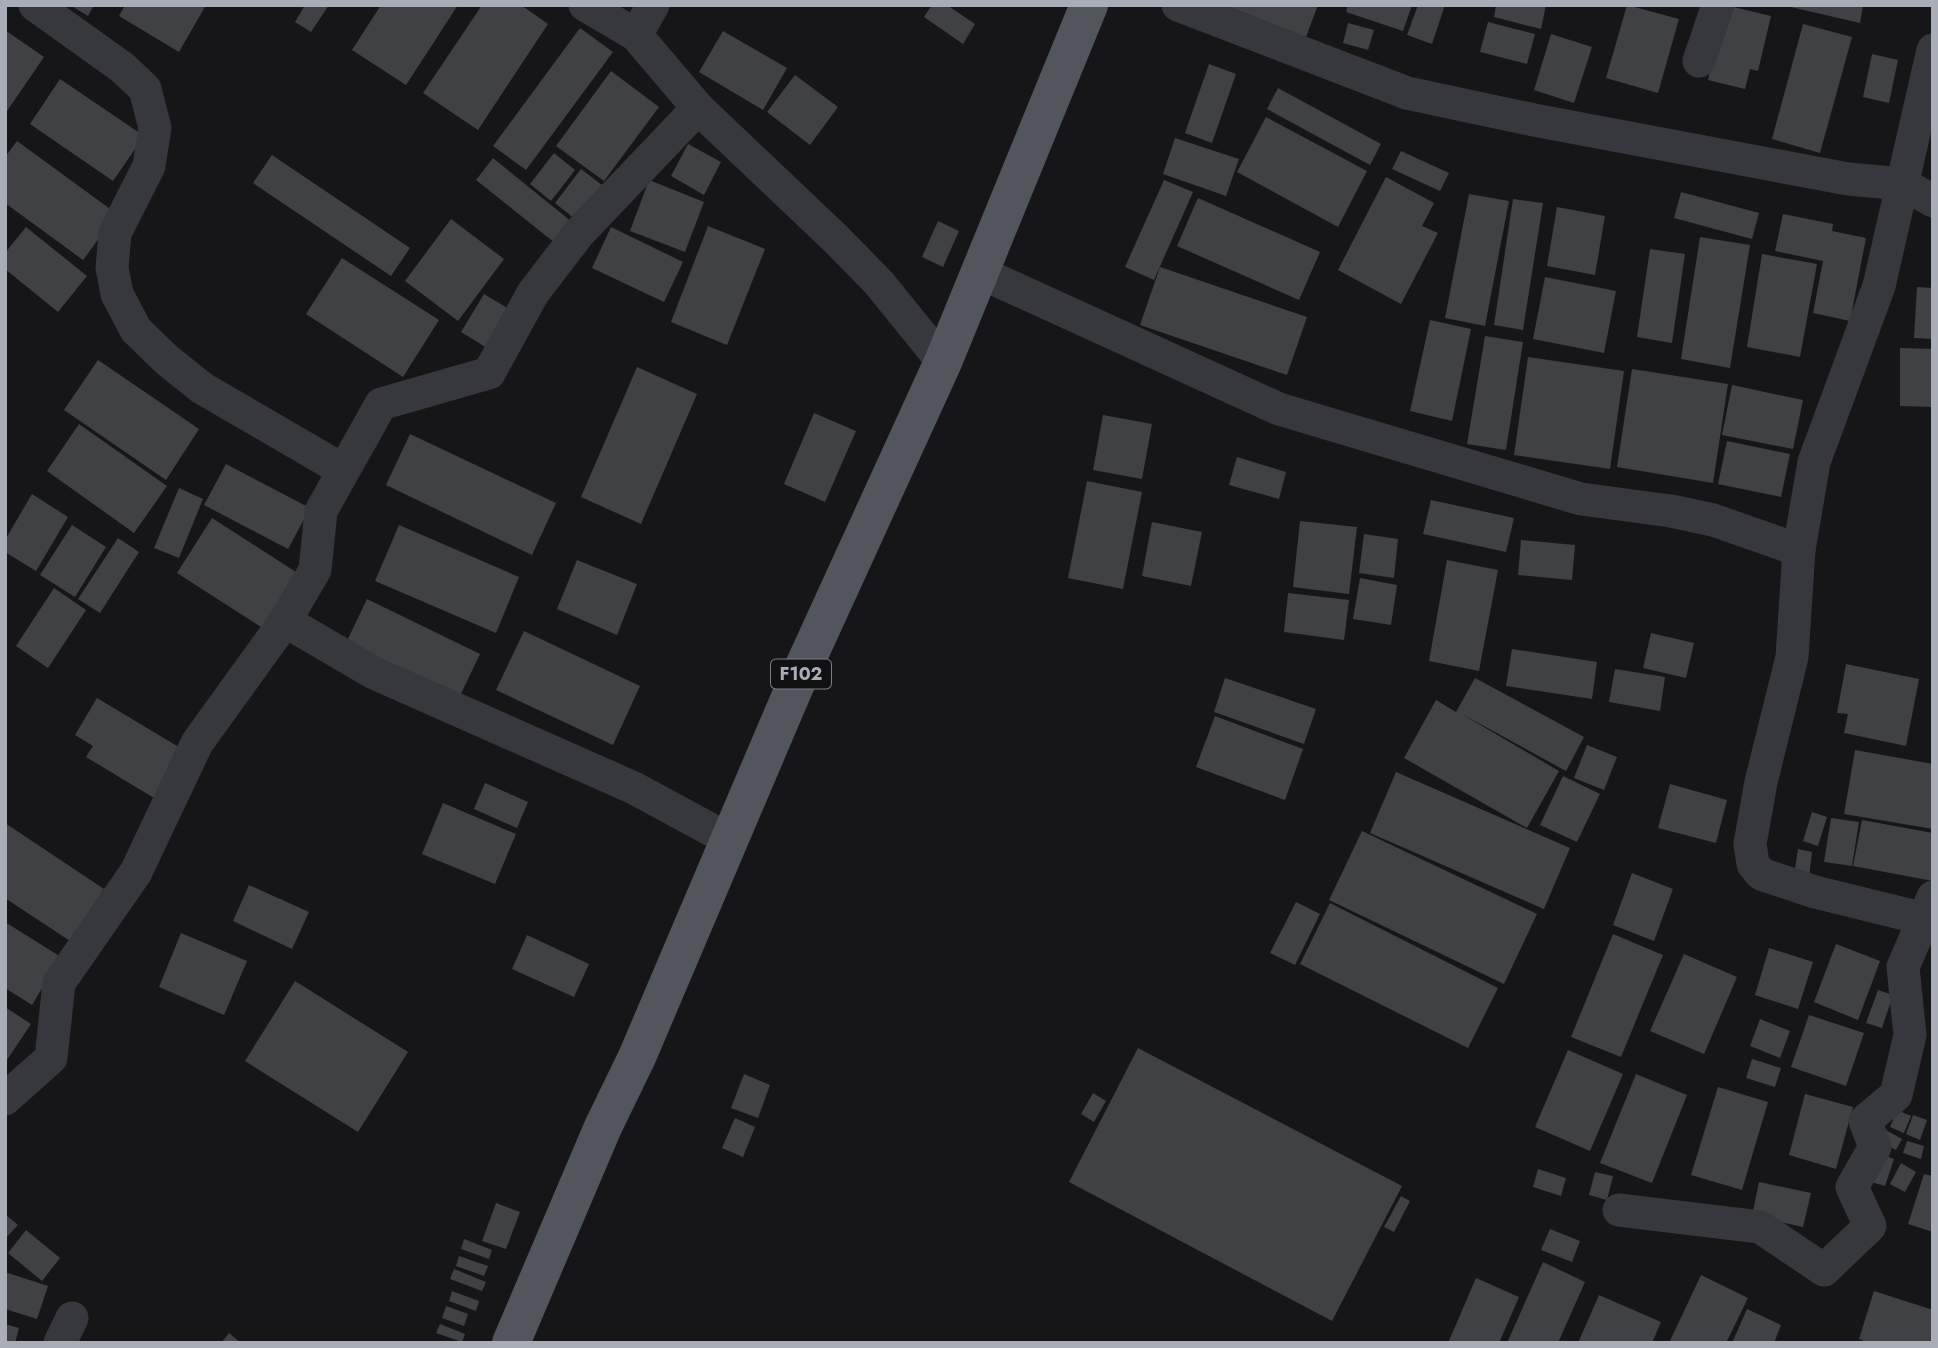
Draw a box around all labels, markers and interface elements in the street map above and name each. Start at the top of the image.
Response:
road number: F102 [771,660,831,688]

